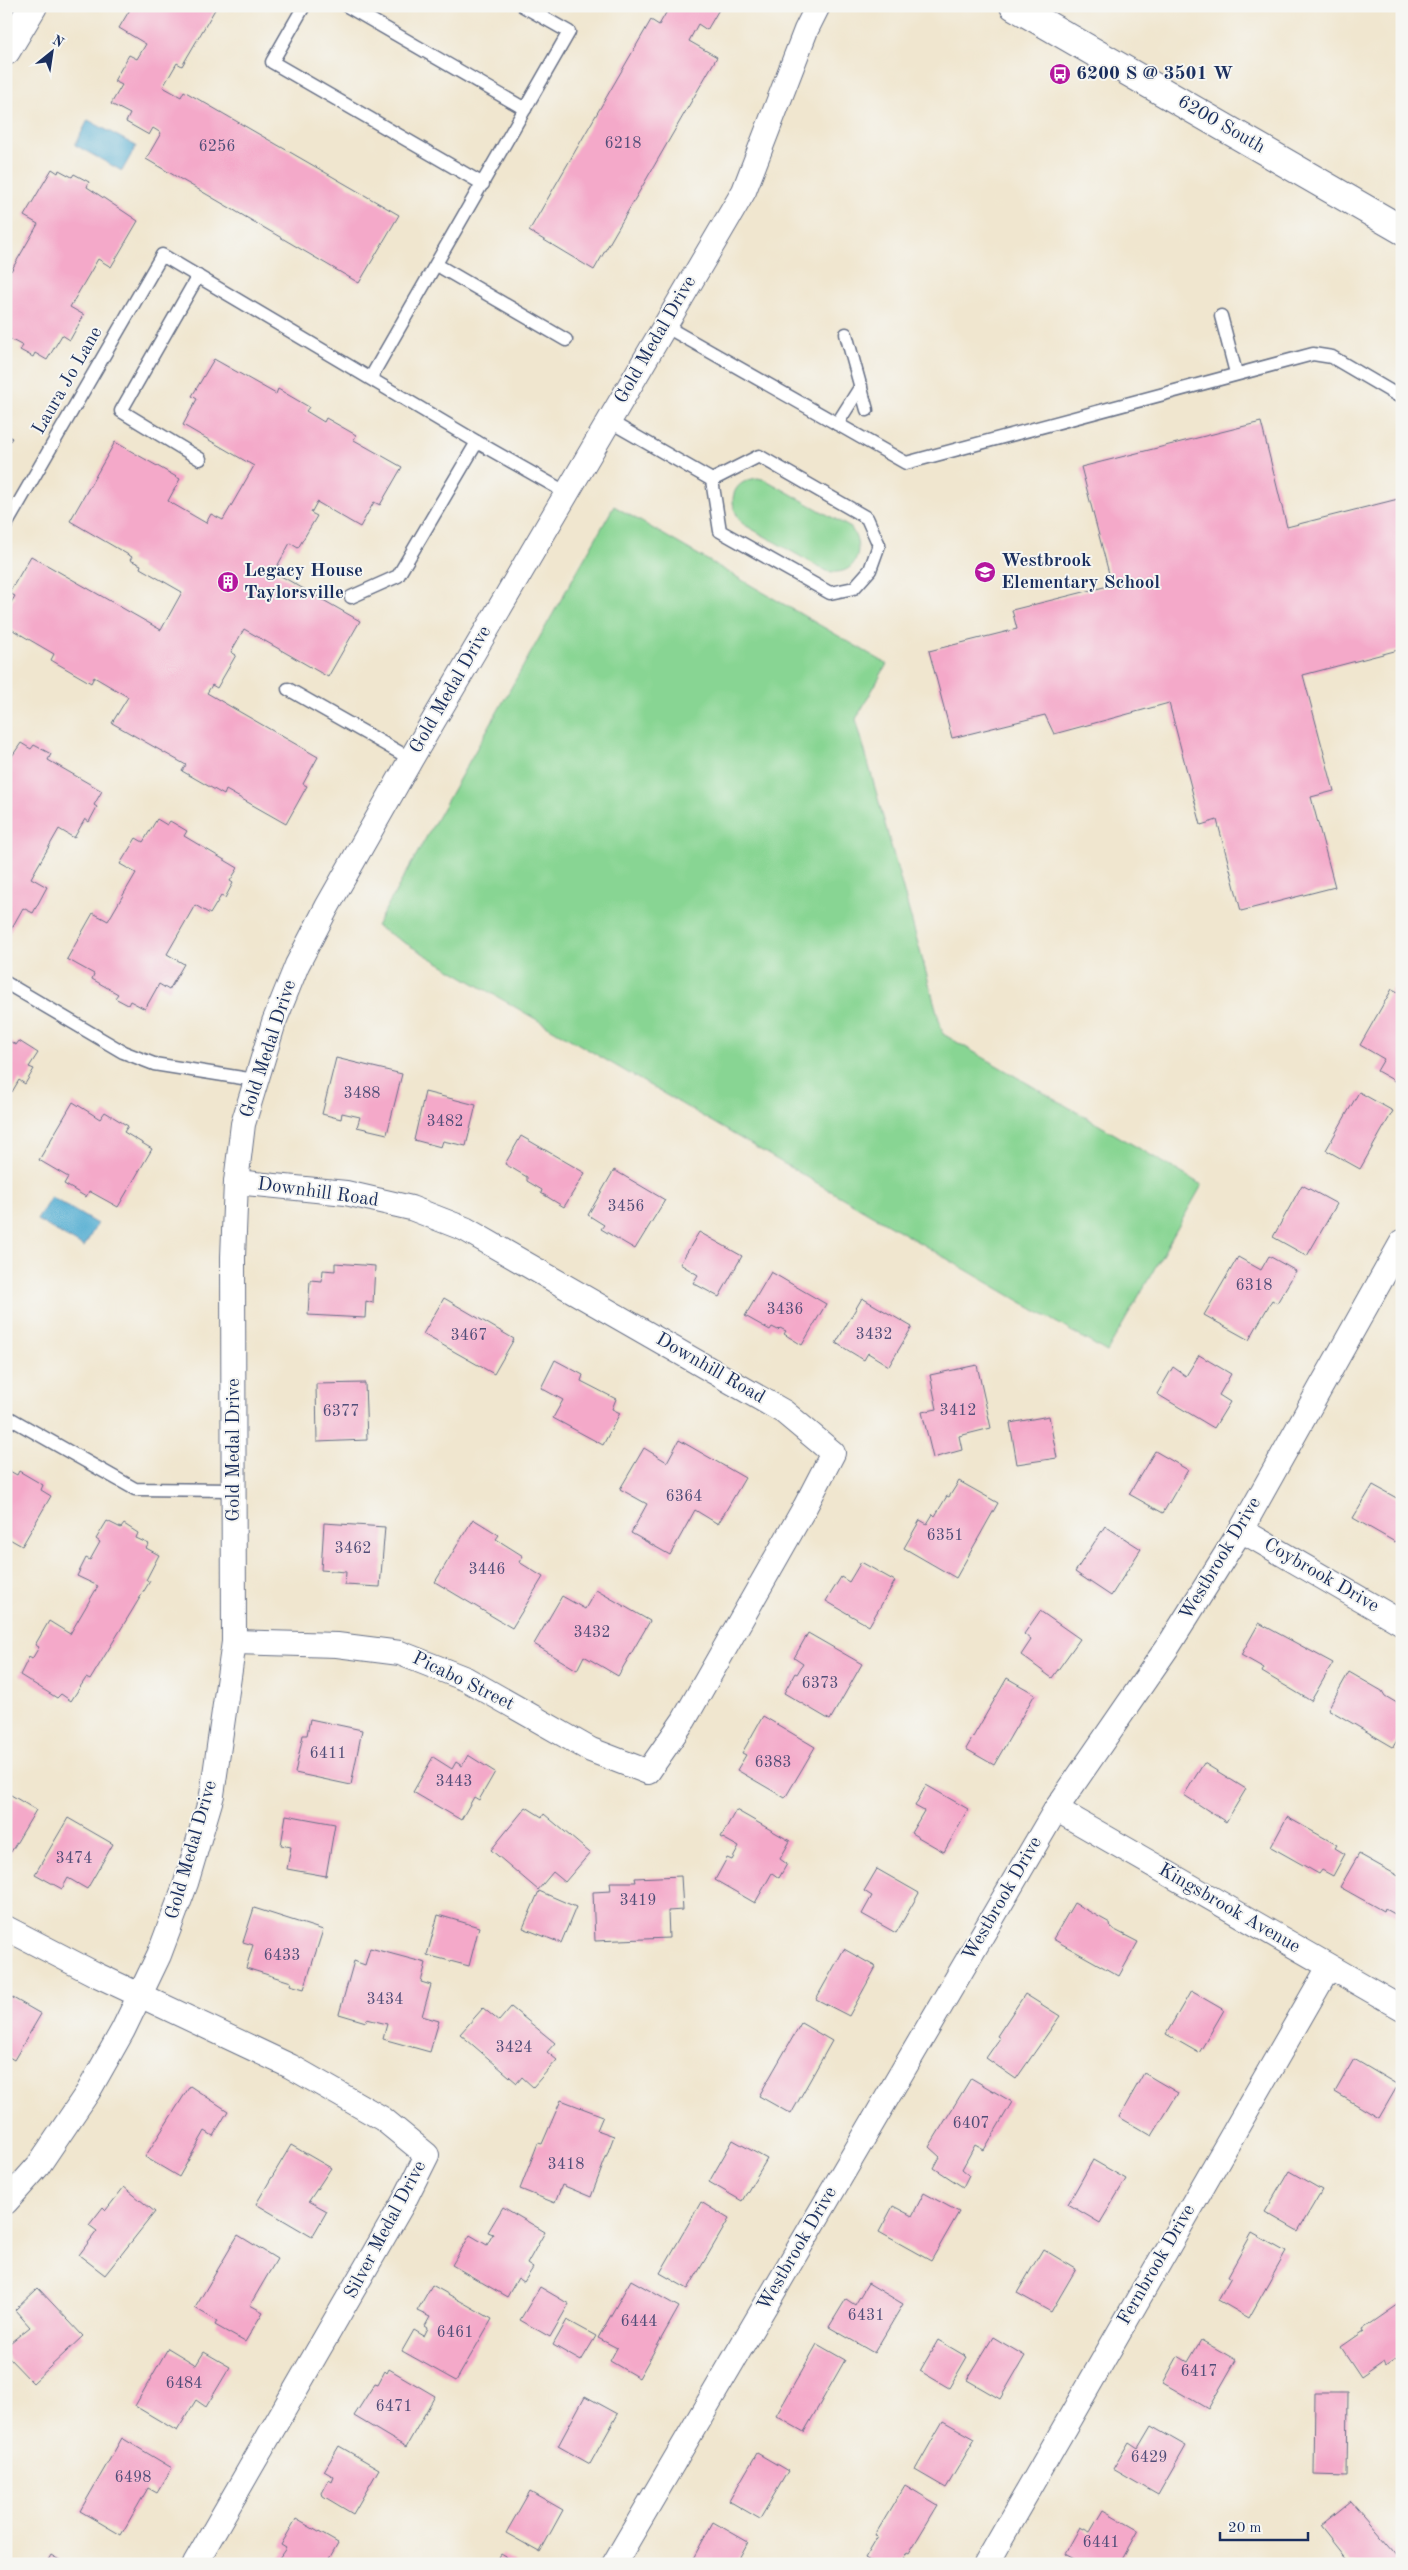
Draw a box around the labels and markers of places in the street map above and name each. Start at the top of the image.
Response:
bus stop icon: 6200 S @ 3501 W [1048,62,1072,86]
place label: 6200 S @ 3501 W [1076,65,1234,84]
place label: Westbrook Elementary School [1001,552,1160,593]
school or university icon: Westbrook Elementary School [973,560,997,584]
place label: Legacy House Taylorsville [244,562,363,603]
building icon: Legacy House Taylorsville [216,570,240,594]

